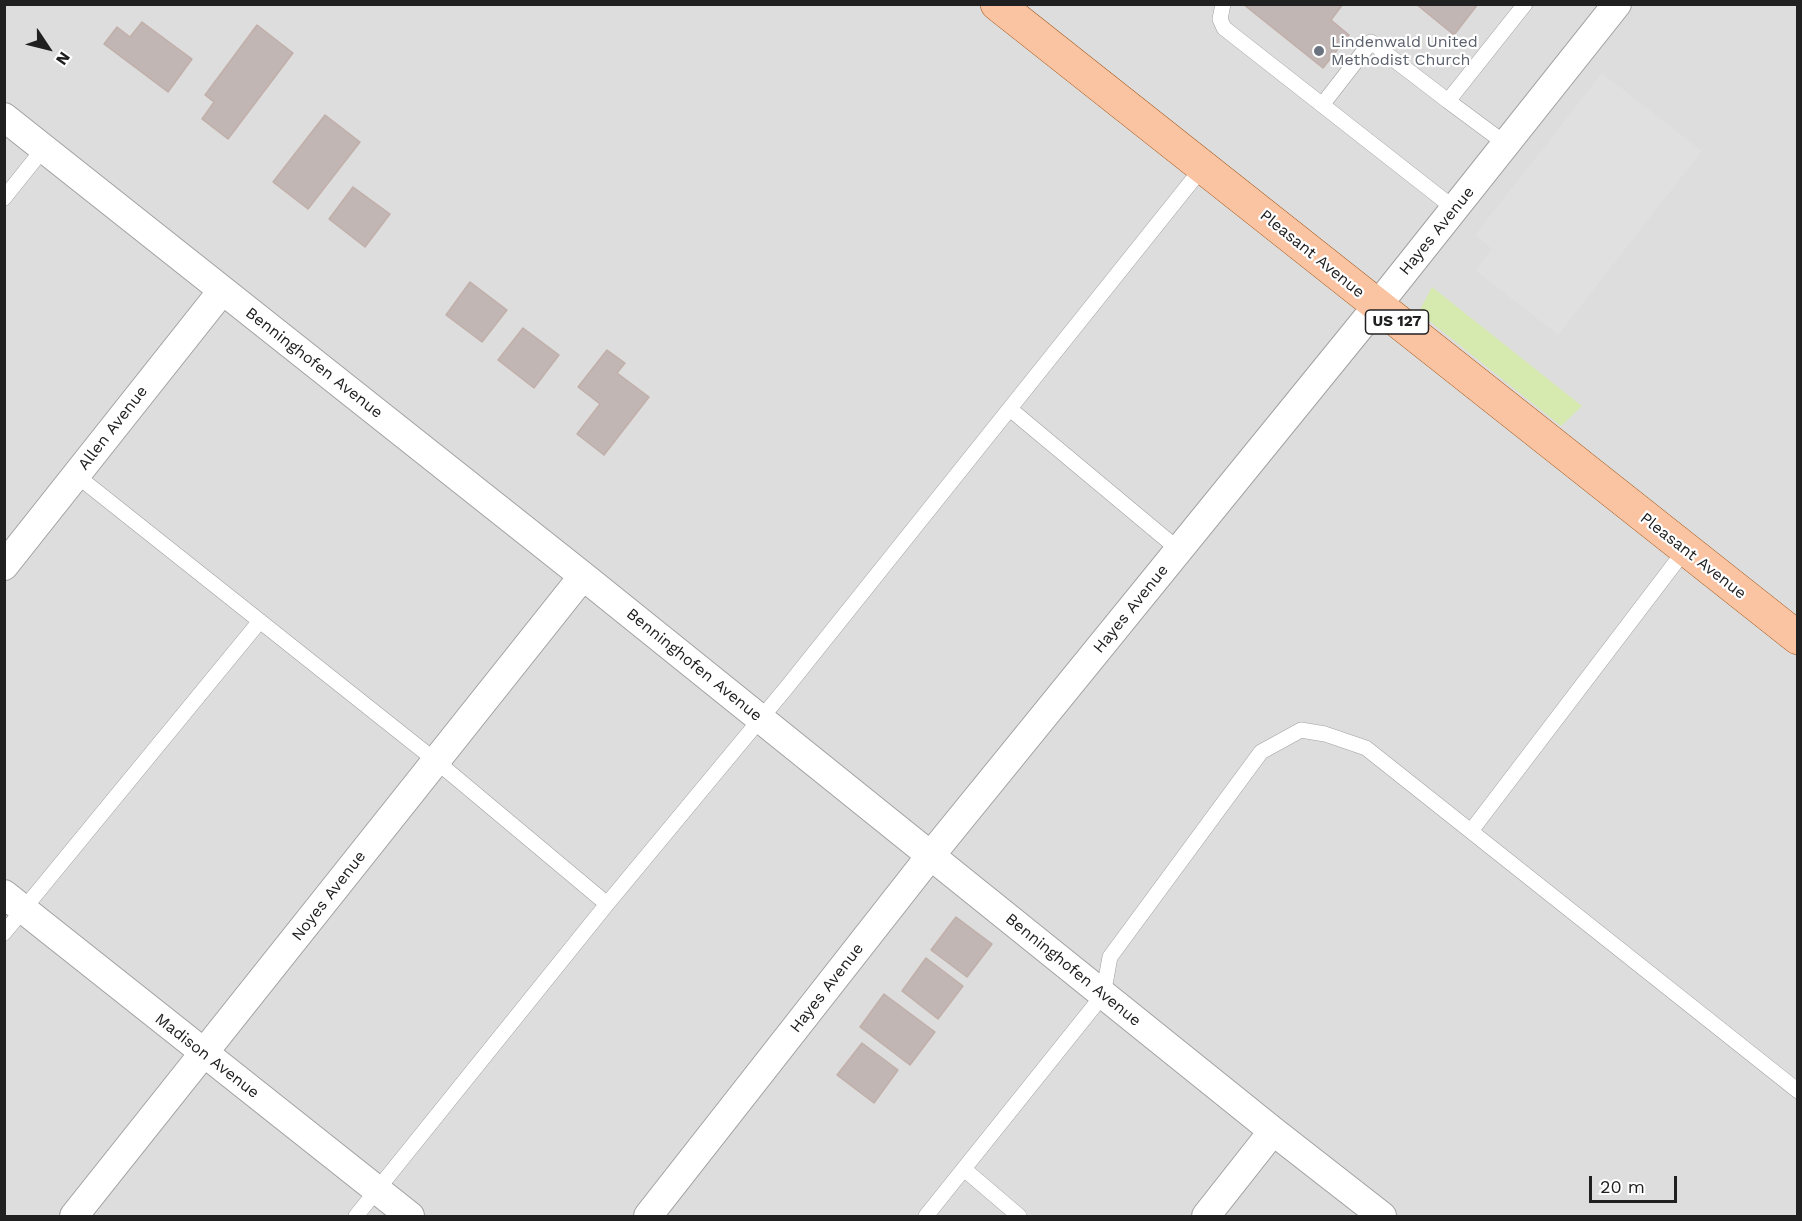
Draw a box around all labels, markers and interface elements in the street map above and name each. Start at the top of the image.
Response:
north arrow [18,18,78,78]
place label: Lindenwald United Methodist Church [1331,32,1478,70]
marker: Lindenwald United Methodist Church [1312,44,1326,58]
text: N [52,48,74,69]
street label: Hayes Avenue [1395,183,1479,279]
street label: Pleasant Avenue [1256,206,1368,302]
street label: Benninghofen Avenue [242,303,386,423]
road number: US 127 [1366,310,1428,334]
street label: Allen Avenue [74,382,152,474]
street label: Pleasant Avenue [1636,509,1750,603]
street label: Hayes Avenue [1089,561,1173,657]
street label: Benninghofen Avenue [622,604,766,726]
street label: Noyes Avenue [288,847,370,945]
street label: Benninghofen Avenue [1001,909,1145,1031]
street label: Hayes Avenue [786,939,868,1037]
street label: Madison Avenue [151,1009,263,1103]
scale bar [1592,1164,1680,1202]
text: 20 m [1600,1176,1645,1197]

